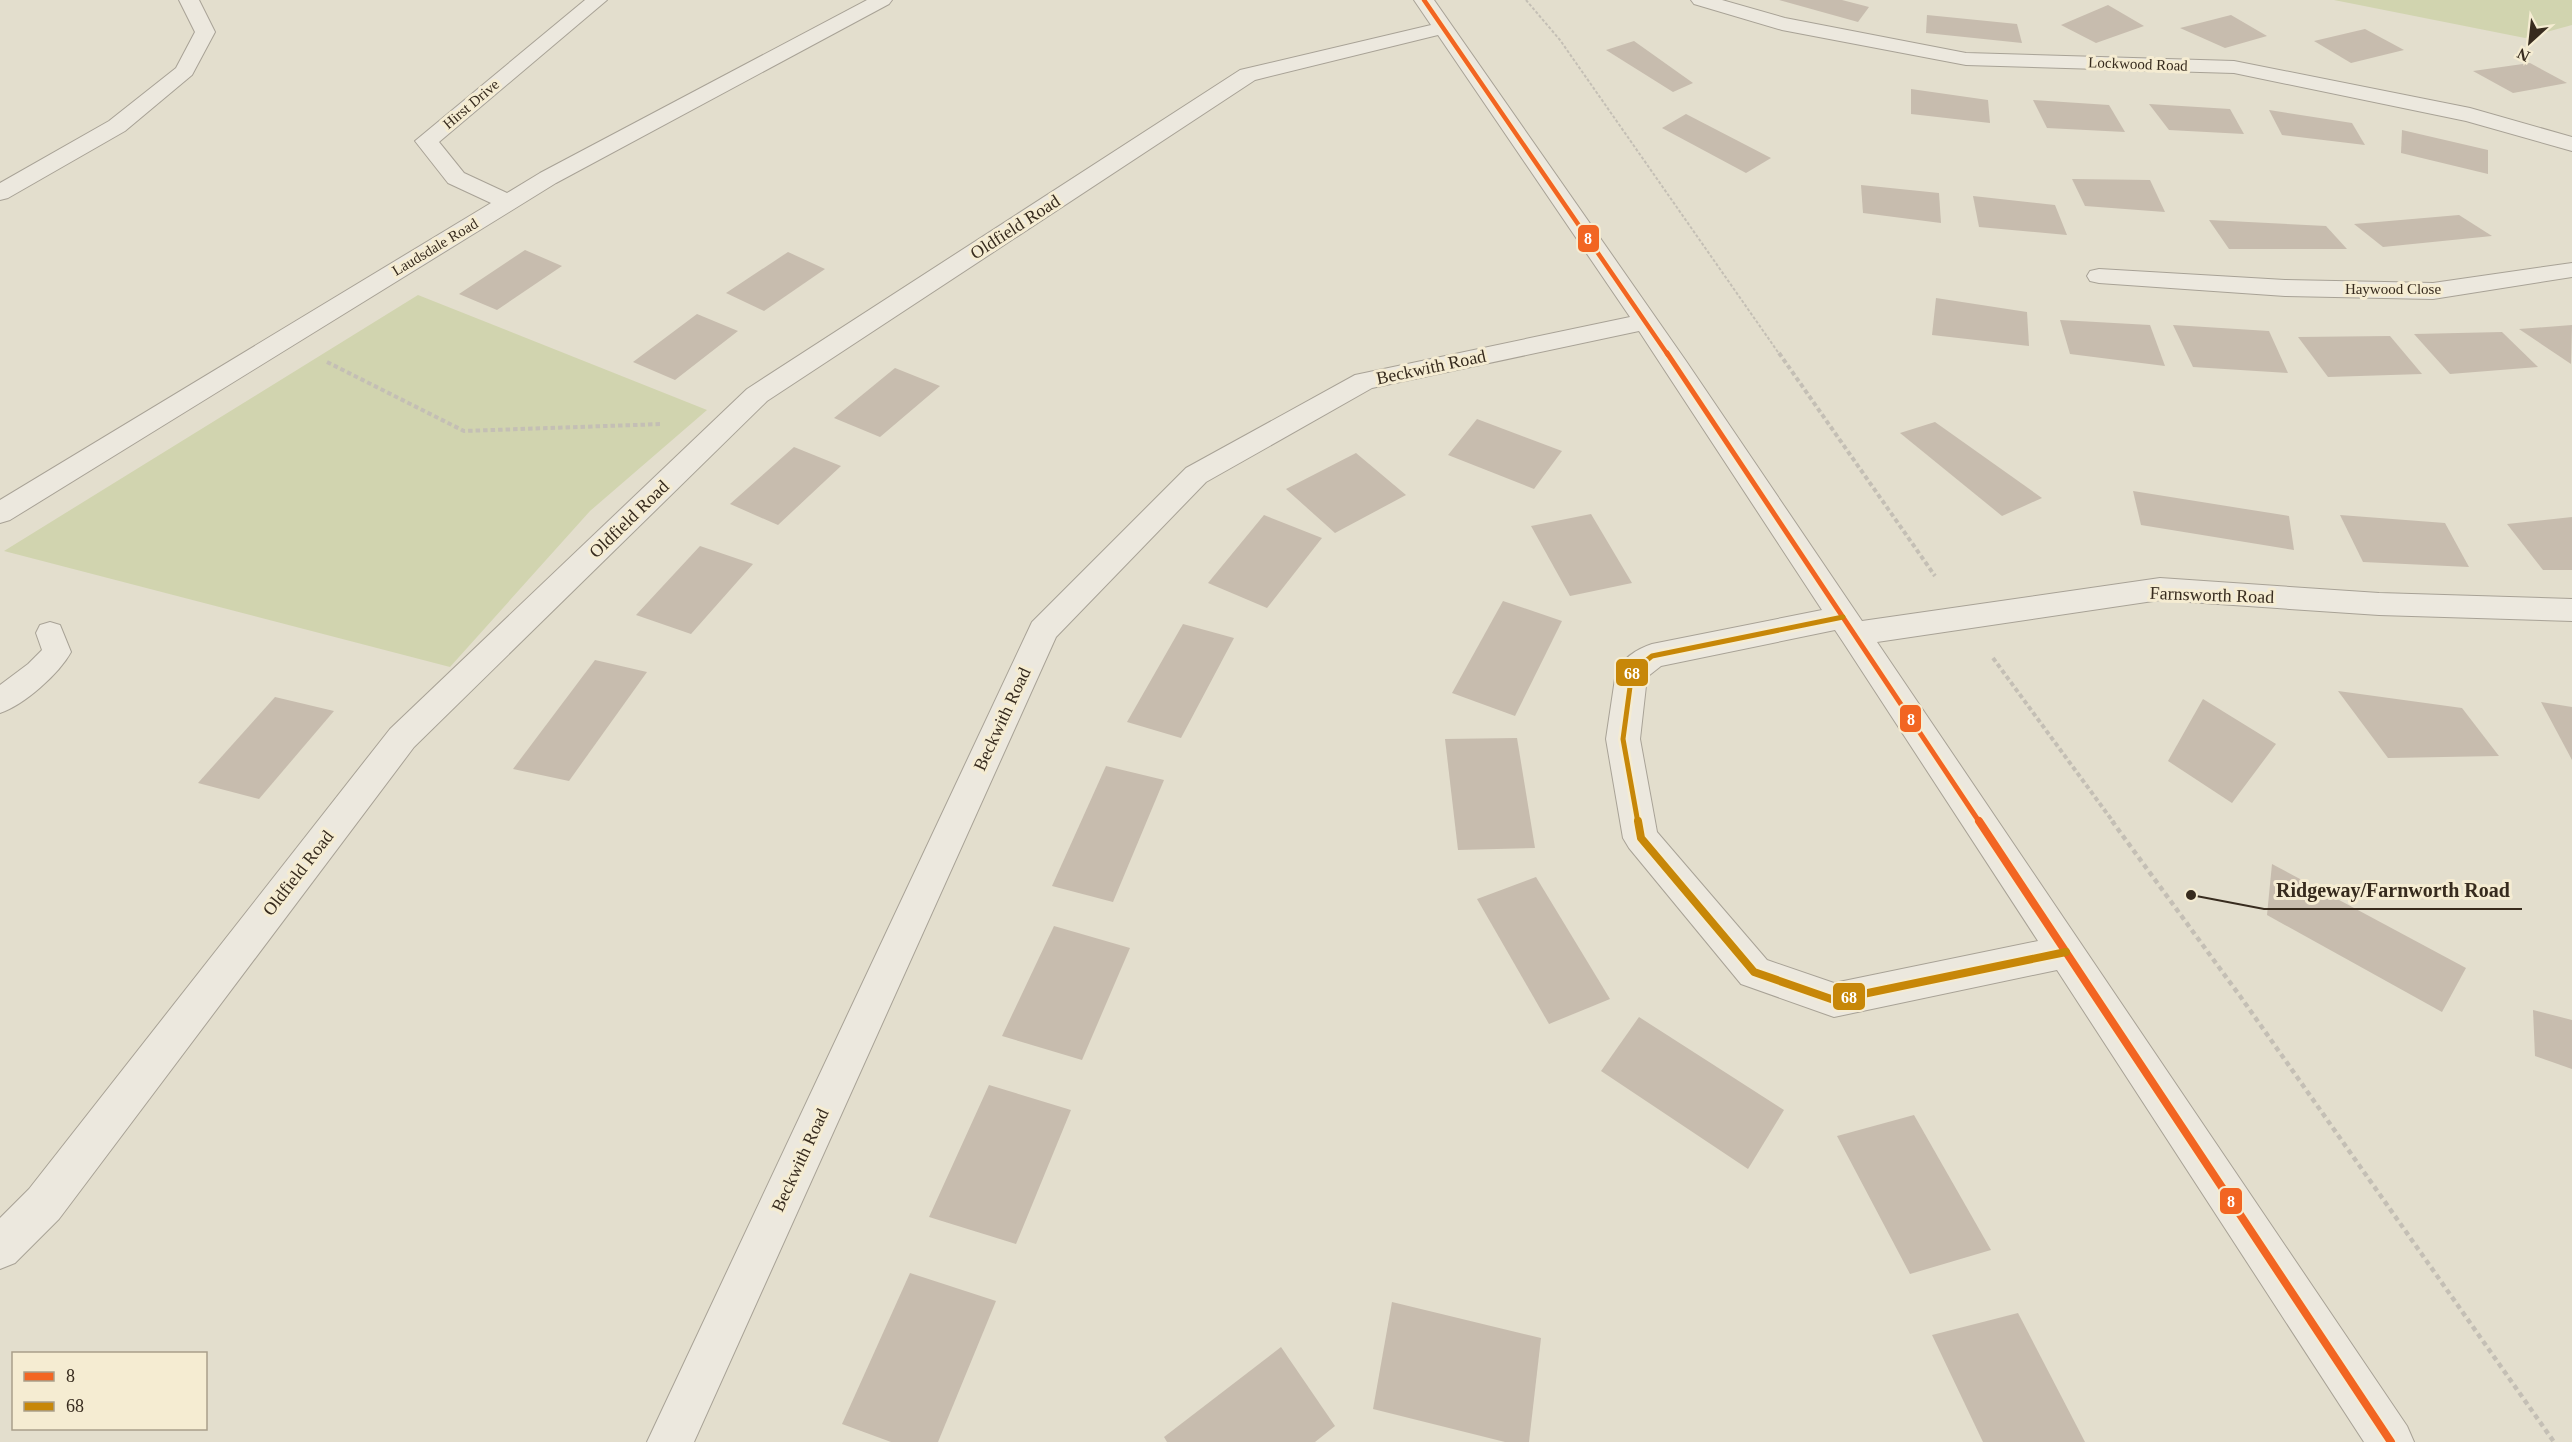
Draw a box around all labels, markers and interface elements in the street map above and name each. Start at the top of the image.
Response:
north arrow [2500,12,2560,72]
text: N [2514,45,2532,65]
street label: Lockwood Road [2088,54,2189,74]
street label: Hirst Drive [440,76,502,132]
street label: Oldfield Road [967,191,1063,263]
street label: Laudsdale Road [389,215,481,279]
line badge: 8 [1577,224,1600,253]
text: 8 [1584,230,1592,247]
street label: Haywood Close [2345,281,2441,297]
street label: Beckwith Road [1374,346,1488,388]
street label: Oldfield Road [585,476,673,562]
street label: Farnsworth Road [2149,583,2275,607]
line badge: 68 [1615,658,1649,687]
street label: Beckwith Road [969,664,1035,774]
text: 68 [1624,665,1640,682]
line badge: 8 [1899,704,1922,733]
text: 8 [1907,711,1915,728]
street label: Oldfield Road [259,826,337,920]
callout: Ridgeway/Farnworth Road [2264,871,2522,909]
text: Ridgeway/Farnworth Road [2276,879,2510,902]
line badge: 68 [1832,982,1866,1011]
text: 68 [1841,989,1857,1006]
street label: Beckwith Road [767,1105,833,1215]
line badge: 8 [2219,1187,2243,1215]
text: 8 [2227,1193,2235,1210]
legend [12,1352,207,1430]
text: 8 [66,1366,75,1386]
text: 68 [66,1396,84,1416]

